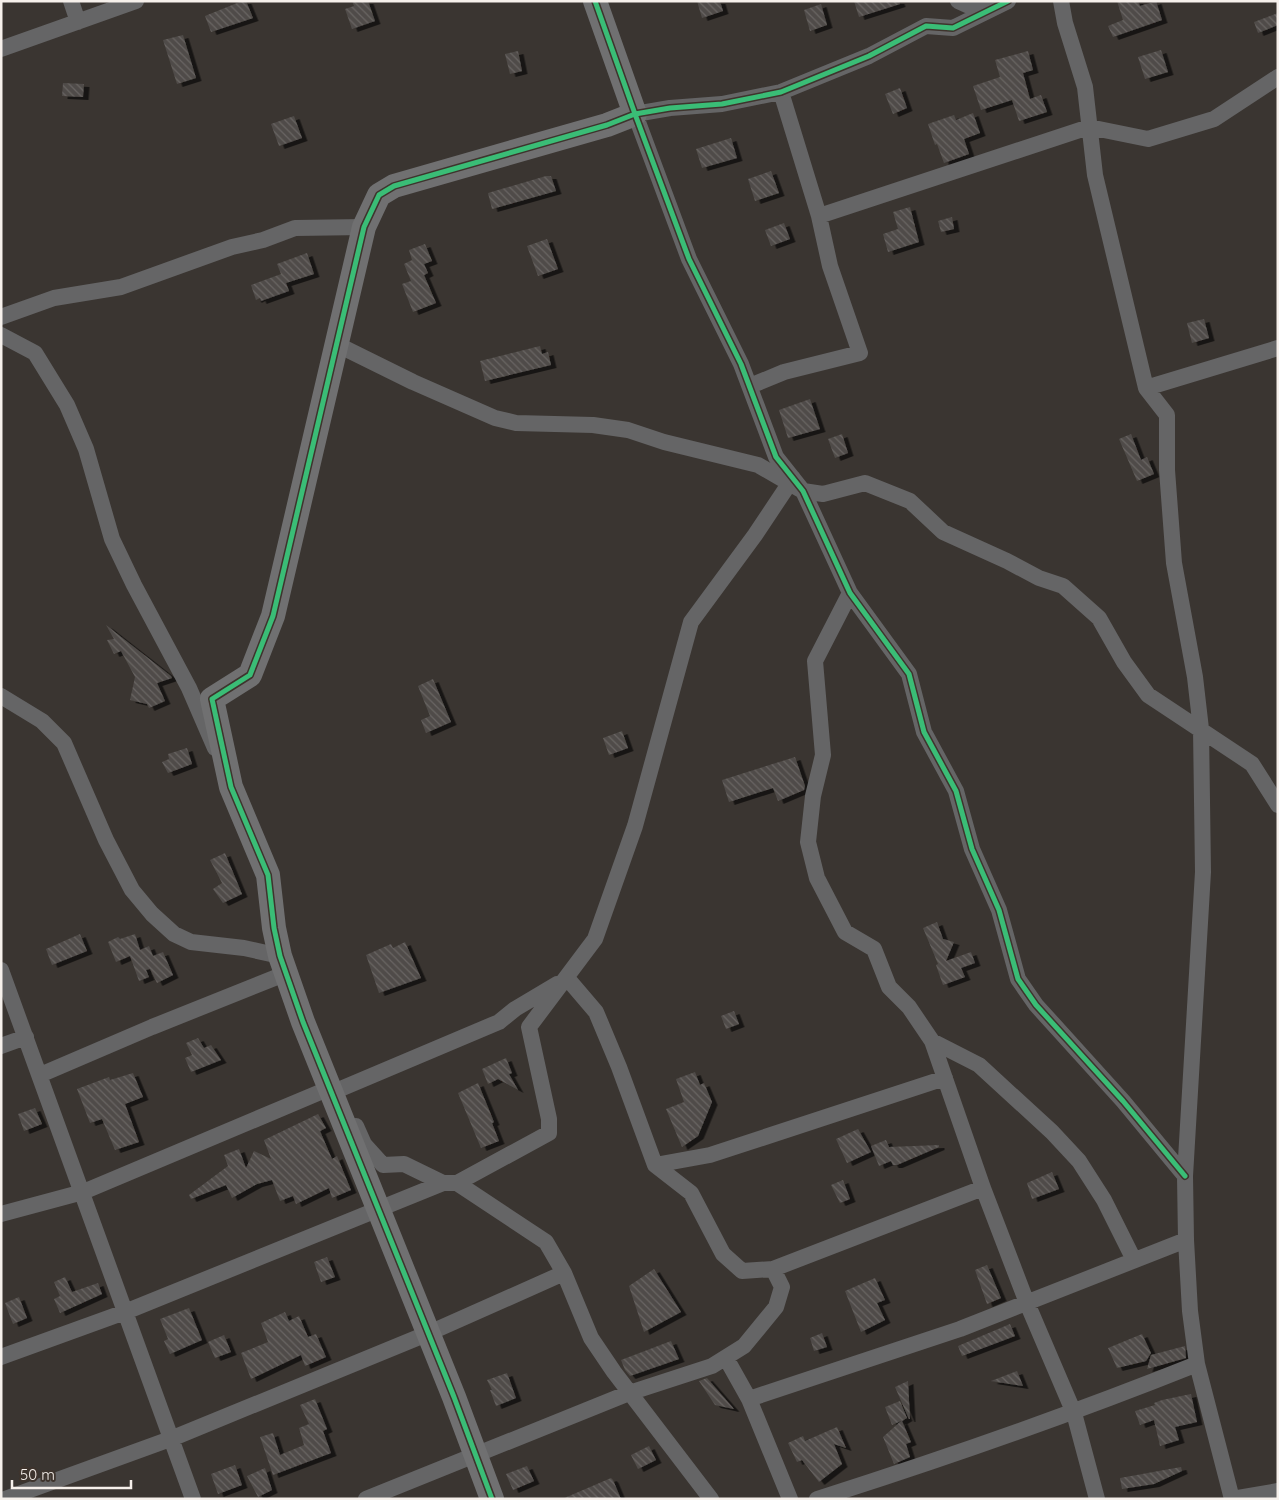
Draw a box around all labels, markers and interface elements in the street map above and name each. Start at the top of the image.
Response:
scale bar [12,1458,131,1490]
text: 50 m [20,1465,55,1484]

